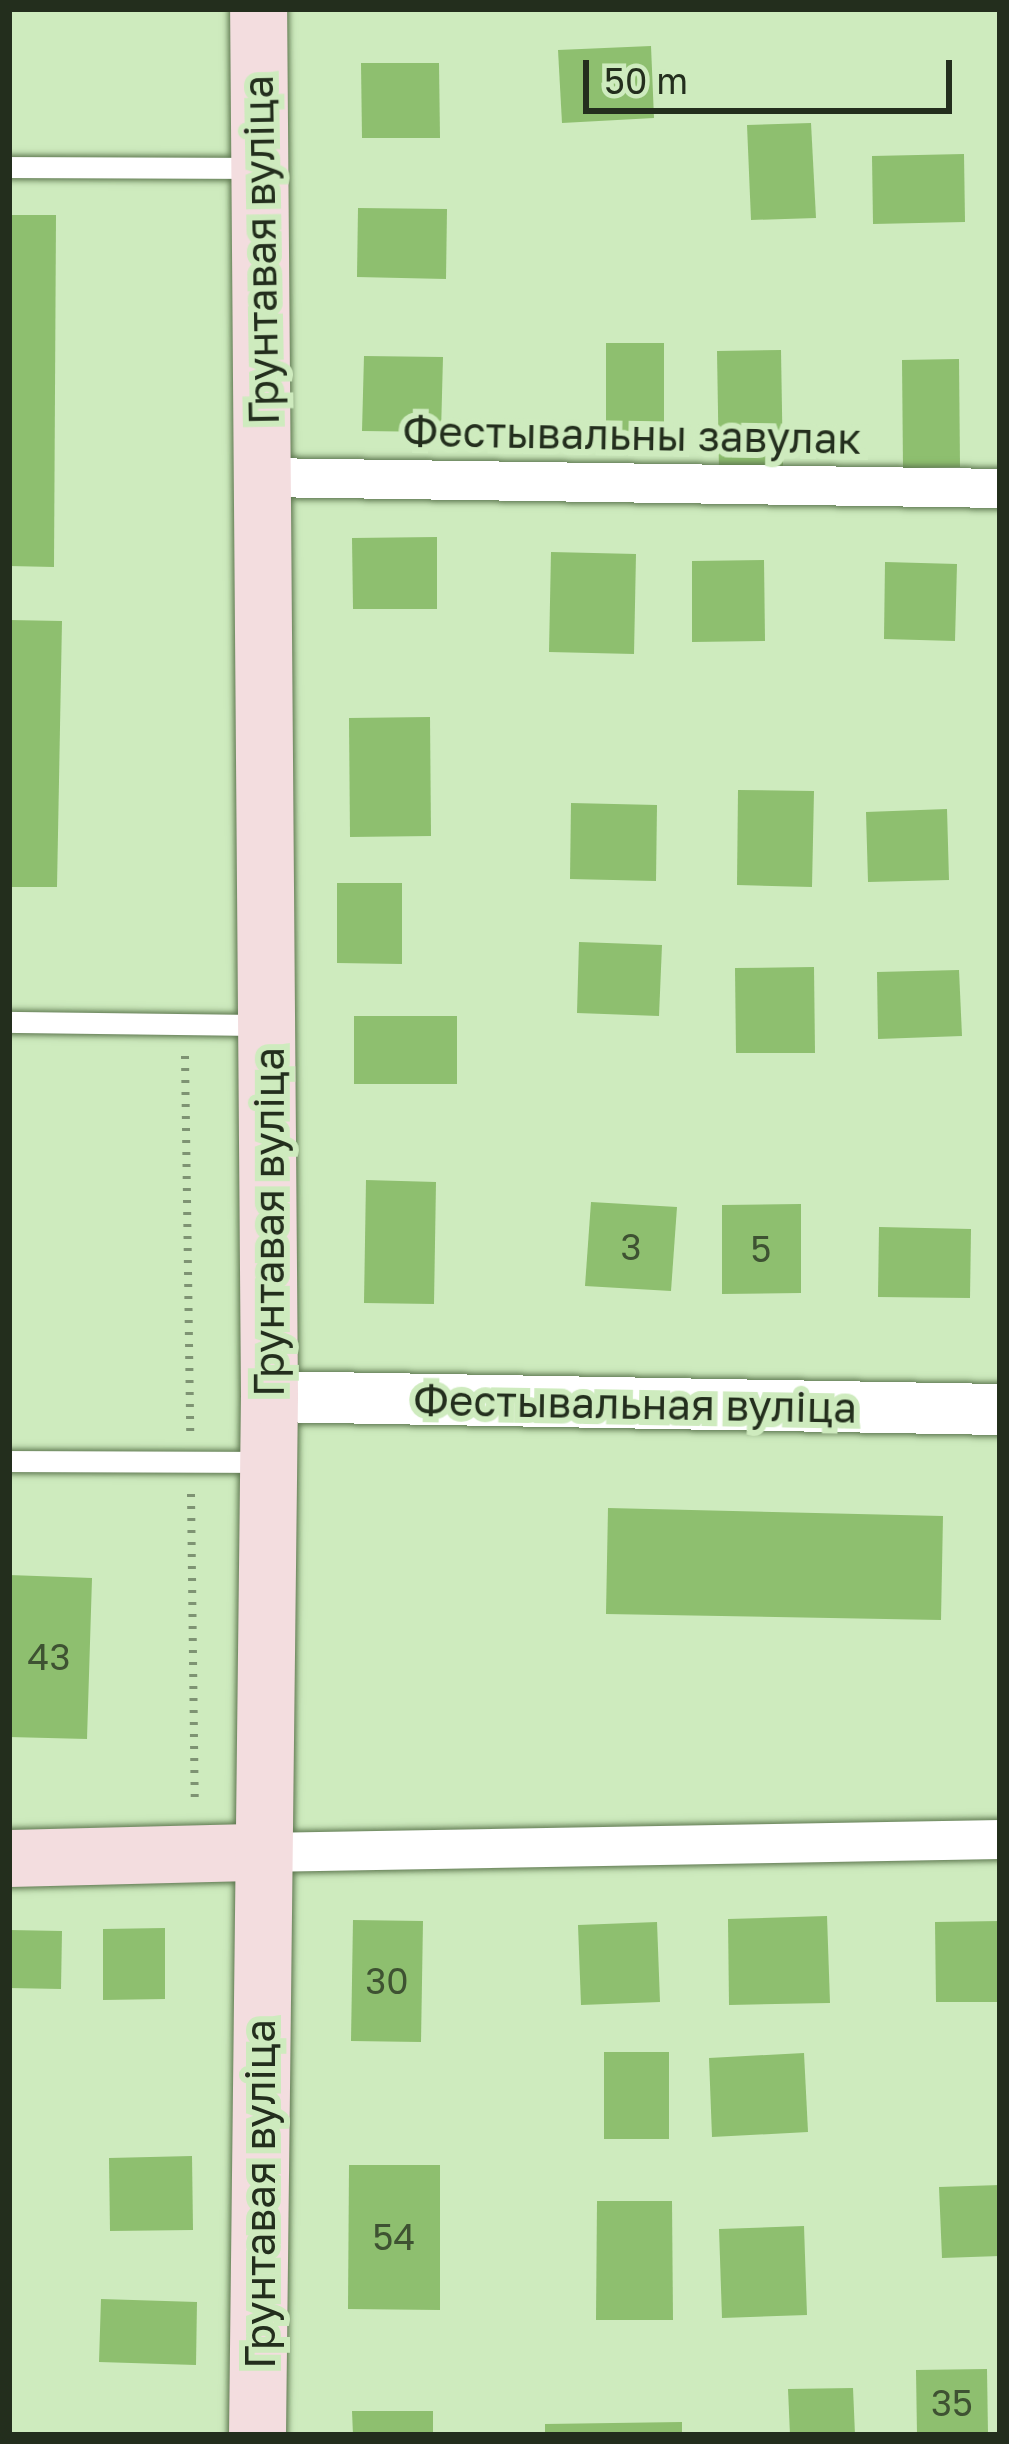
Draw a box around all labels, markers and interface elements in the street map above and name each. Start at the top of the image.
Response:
scale bar [589,36,958,110]
text: 50 m [604,59,688,102]
street label: Грунтавая вуліца [232,75,288,425]
street label: Фестывальны завулак [402,405,862,463]
street label: Грунтавая вуліца [243,1047,293,1397]
house number: 3 [620,1225,642,1269]
house number: 5 [751,1227,771,1271]
street label: Фестывальная вуліца [413,1374,857,1432]
house number: 43 [27,1635,71,1679]
house number: 30 [365,1959,409,2003]
street label: Грунтавая вуліца [234,2019,284,2369]
house number: 54 [373,2215,415,2259]
house number: 35 [931,2381,973,2425]

